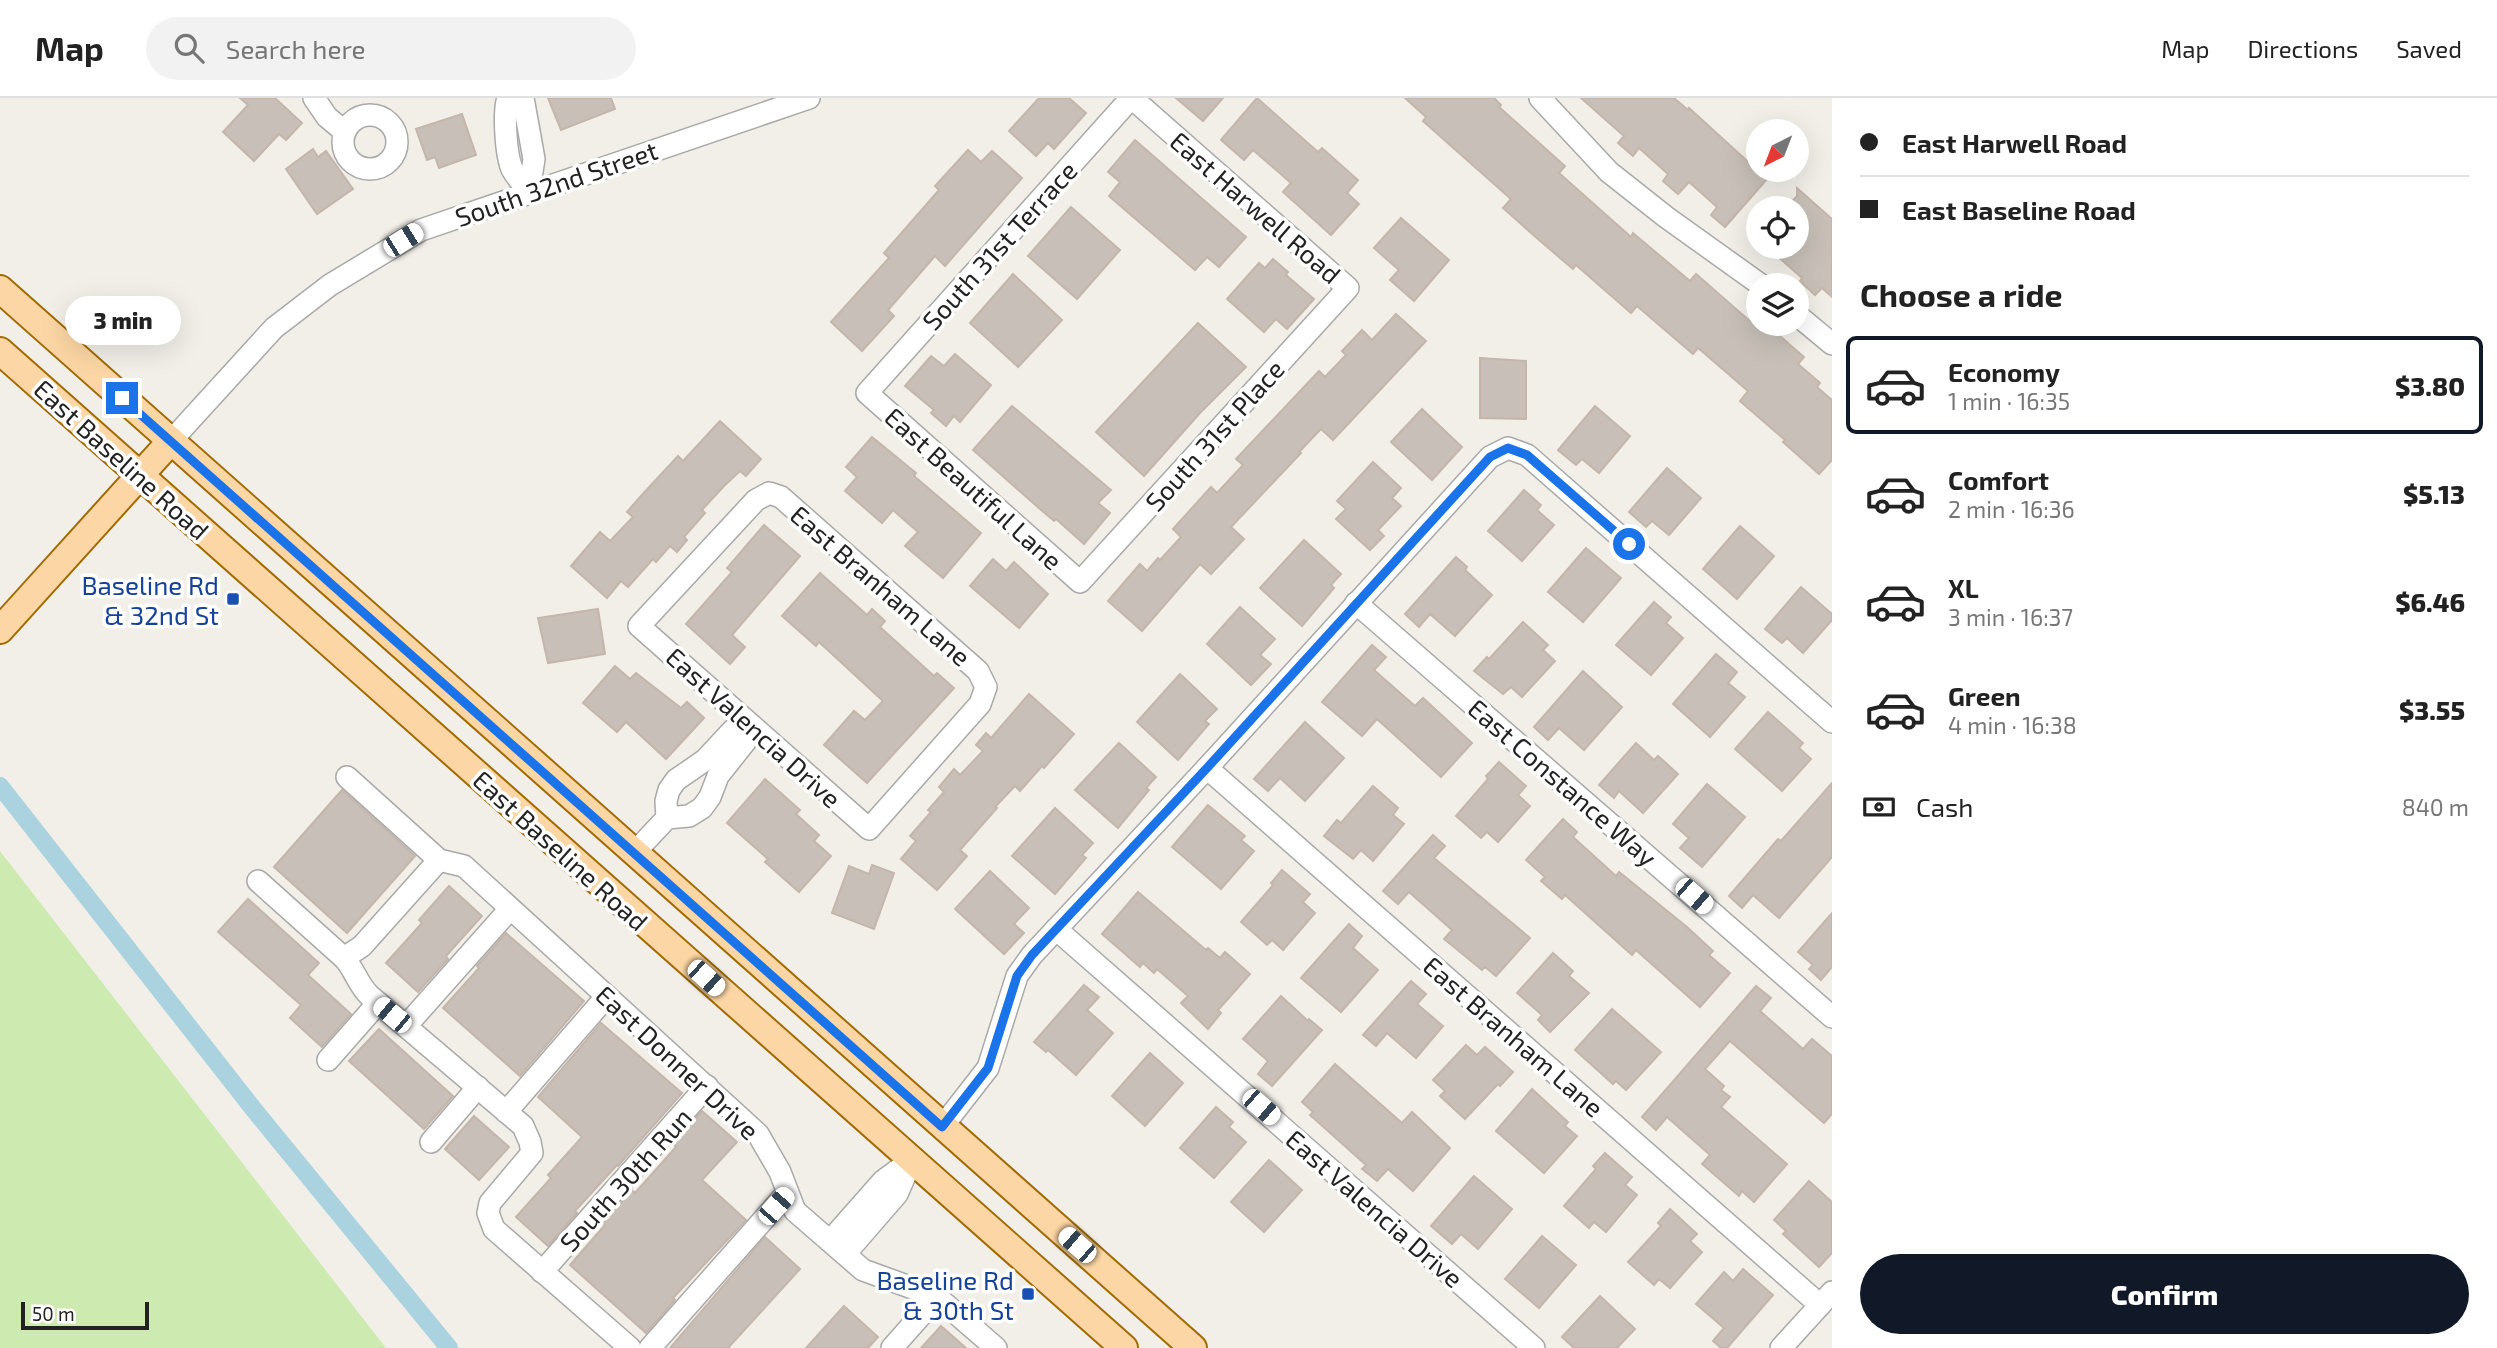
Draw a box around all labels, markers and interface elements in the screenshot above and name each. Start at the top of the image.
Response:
search box [146,17,636,80]
text: Map [35,28,104,68]
icon: search [170,29,208,67]
text: Search here [226,33,365,64]
text: Map [2161,34,2209,63]
text: Directions [2247,34,2358,63]
text: Saved [2396,34,2462,63]
north arrow [1746,119,1810,182]
map controls [1746,119,1809,336]
street label: East Harwell Road [1164,125,1348,289]
text: East Harwell Road [1902,127,2127,158]
street label: South 32nd Street [451,134,661,232]
street label: South 31st Terrace [915,154,1083,336]
text: East Baseline Road [1902,194,2136,225]
button: locate [1746,196,1809,259]
car [380,220,427,260]
button: layers [1746,273,1809,336]
text: Choose a ride [1860,275,2063,313]
callout: 3 min [64,296,180,345]
text: 3 min [93,306,153,334]
street label: South 31st Place [1138,353,1290,517]
icon: car [1864,354,1927,417]
text: Economy [1948,356,2060,387]
text: $3.80 [2395,370,2465,401]
street label: East Baseline Road [28,372,216,546]
route end [106,382,138,414]
text: 1 min · 16:35 [1948,387,2070,415]
street label: East Beautiful Lane [879,400,1069,576]
icon: car [1864,462,1927,525]
text: Comfort [1948,464,2049,495]
text: $5.13 [2403,478,2465,509]
text: 2 min · 16:36 [1948,495,2075,523]
street label: East Branham Lane [785,498,977,672]
route start [1613,528,1645,560]
place label: Baseline Rd & 32nd St [81,569,219,630]
icon: car [1864,570,1927,633]
text: XL [1948,572,1979,603]
text: $6.46 [2395,586,2465,617]
marker: Baseline Rd & 32nd St [225,591,241,607]
text: 3 min · 16:37 [1948,603,2073,631]
street label: East Valencia Drive [660,640,848,814]
icon: car [1864,678,1927,741]
text: Green [1948,680,2021,711]
street label: East Constance Way [1463,692,1664,872]
text: $3.55 [2399,694,2465,725]
text: 4 min · 16:38 [1948,711,2077,739]
street label: East Baseline Road [467,763,655,937]
icon: cash [1860,788,1898,826]
text: Cash [1916,791,1973,822]
text: 840 m [2402,793,2469,821]
car [1672,874,1717,918]
street label: East Branham Lane [1418,949,1610,1123]
car [684,956,729,1000]
street label: East Donner Drive [590,979,766,1145]
car [370,993,415,1037]
car [1239,1085,1284,1129]
street label: South 30th Run [553,1101,697,1257]
street label: East Valencia Drive [1280,1123,1470,1293]
car [755,1183,798,1229]
car [1055,1223,1100,1267]
button: Confirm [1860,1254,2469,1334]
place label: Baseline Rd & 30th St [876,1264,1014,1325]
marker: Baseline Rd & 30th St [1020,1286,1036,1302]
scale bar [21,1299,149,1331]
text: 50 m [32,1302,75,1325]

